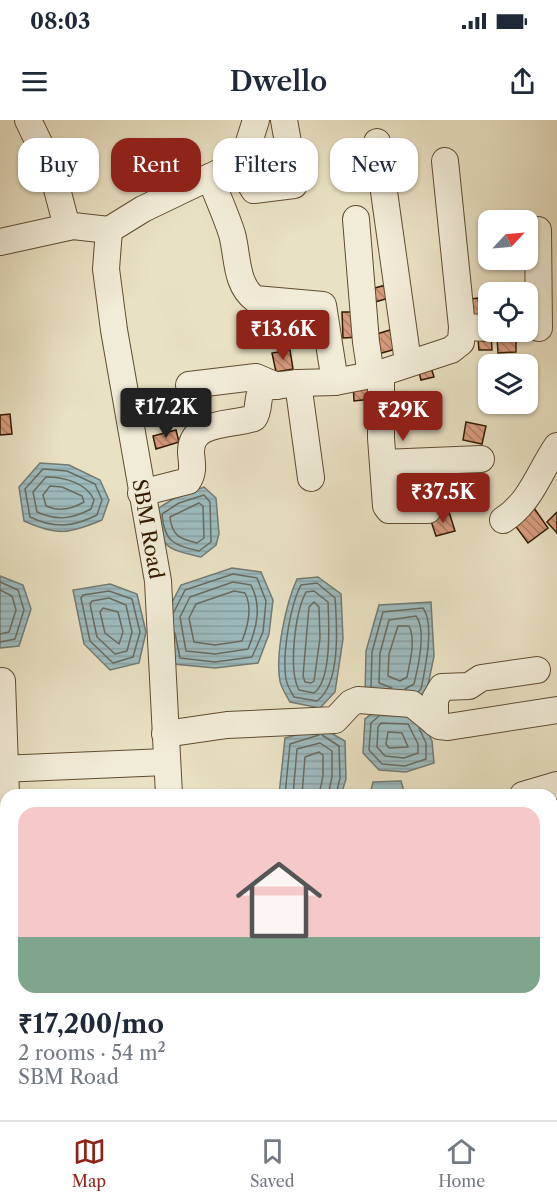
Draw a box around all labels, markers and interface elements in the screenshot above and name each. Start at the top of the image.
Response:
text: 08:03 [30,8,91,35]
icon: menu [18,65,51,98]
text: Dwello [230,65,327,98]
icon: share [506,65,539,98]
chip: Buy [18,138,99,192]
chip: Rent [111,138,201,192]
chip: Filters [213,138,318,192]
chip: New [330,138,418,192]
north arrow [478,210,538,270]
map controls [478,210,538,414]
button: locate [478,282,538,342]
pin: ₹13.6K [234,310,332,361]
text: ₹13.6K [250,317,316,341]
button: layers [478,354,538,414]
pin: ₹17.2K [117,388,215,439]
pin: ₹29K [367,391,439,442]
text: ₹17.2K [134,395,198,419]
text: ₹29K [377,398,429,422]
pin: ₹37.5K [394,473,492,524]
street label: SBM Road [127,477,169,581]
text: ₹37.5K [411,480,475,504]
icon: home [225,846,333,954]
text: ₹17,200/mo [18,1008,164,1040]
text: 2 rooms · 54 m² [18,1041,166,1065]
text: SBM Road [18,1065,119,1089]
tab: Map [72,1135,106,1191]
tab: Saved [250,1135,294,1191]
tab: Home [438,1135,485,1191]

